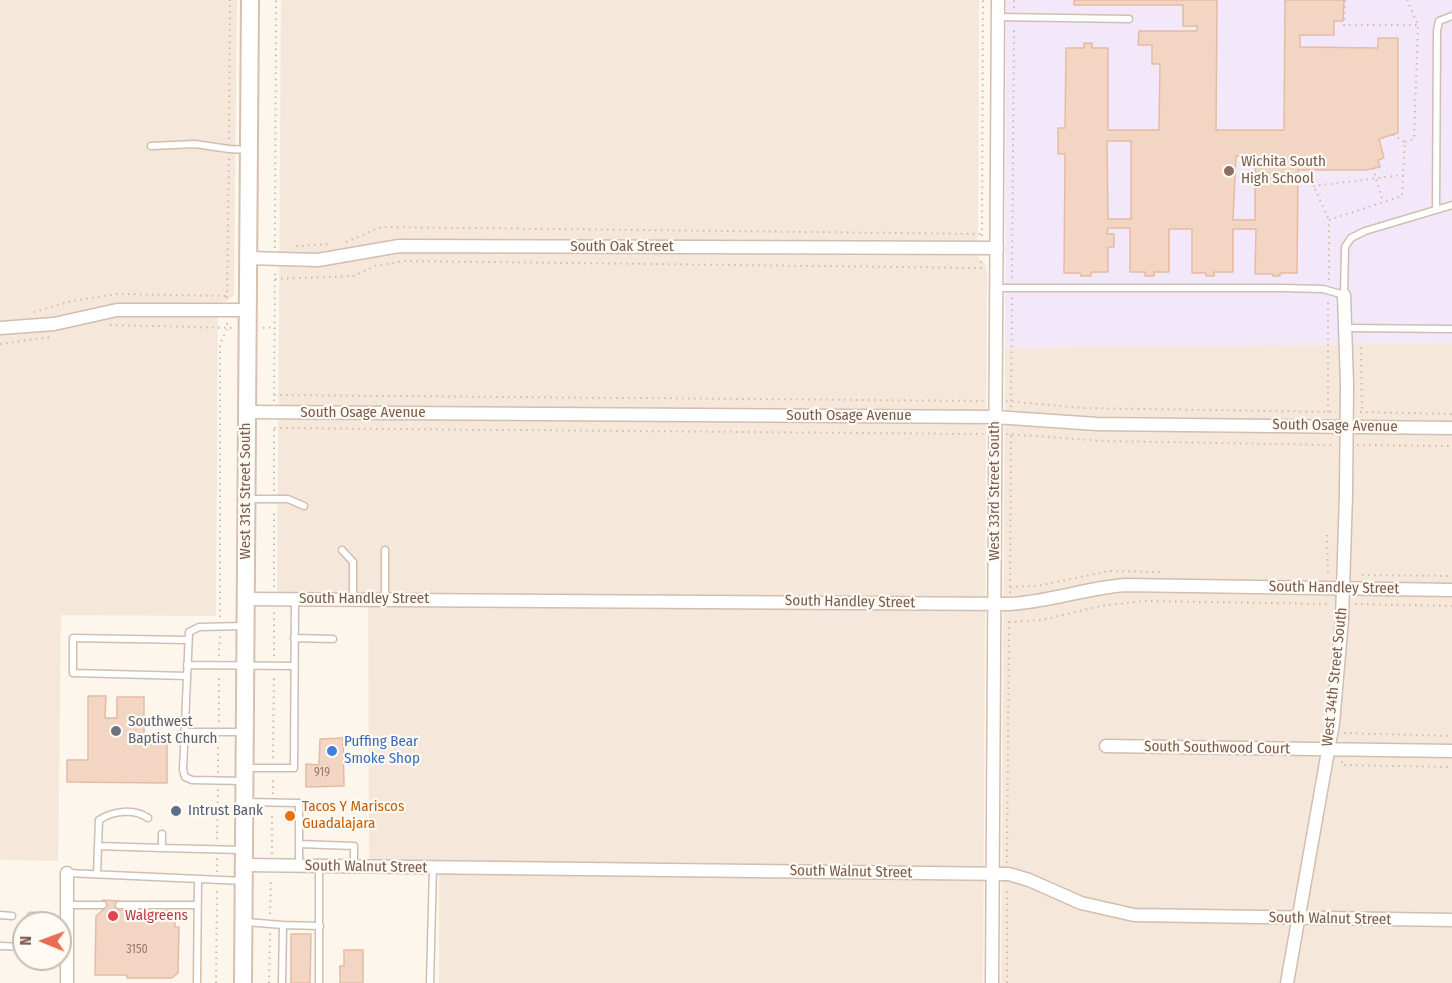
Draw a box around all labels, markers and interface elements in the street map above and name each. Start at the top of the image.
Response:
place label: Wichita South High School [1241,153,1326,188]
marker: Wichita South High School [1222,164,1236,178]
street label: South Oak Street [570,238,674,256]
street label: South Osage Avenue [300,404,426,422]
street label: South Osage Avenue [786,407,912,425]
street label: South Osage Avenue [1272,416,1398,436]
street label: West 33rd Street South [986,421,1004,561]
street label: West 31st Street South [237,423,255,559]
street label: South Handley Street [1269,578,1399,598]
street label: South Handley Street [299,590,429,608]
street label: South Handley Street [785,592,915,612]
street label: West 34th Street South [1319,606,1351,748]
place label: Southwest Baptist Church [128,713,217,748]
marker: Southwest Baptist Church [109,724,123,738]
place label: Puffing Bear Smoke Shop [344,733,420,768]
street label: South Southwood Court [1144,738,1290,758]
marker: Puffing Bear Smoke Shop [325,744,339,758]
house number: 919 [314,766,330,780]
place label: Tacos Y Mariscos Guadalajara [302,798,404,833]
place label: Intrust Bank [188,802,263,820]
marker: Intrust Bank [169,804,183,818]
marker: Tacos Y Mariscos Guadalajara [283,809,297,823]
street label: South Walnut Street [305,857,427,877]
street label: South Walnut Street [790,862,912,882]
place label: Walgreens [125,907,188,925]
marker: Walgreens [106,909,120,923]
street label: South Walnut Street [1269,909,1391,929]
north arrow [12,911,72,971]
text: N [16,936,35,946]
house number: 3150 [126,943,148,957]

